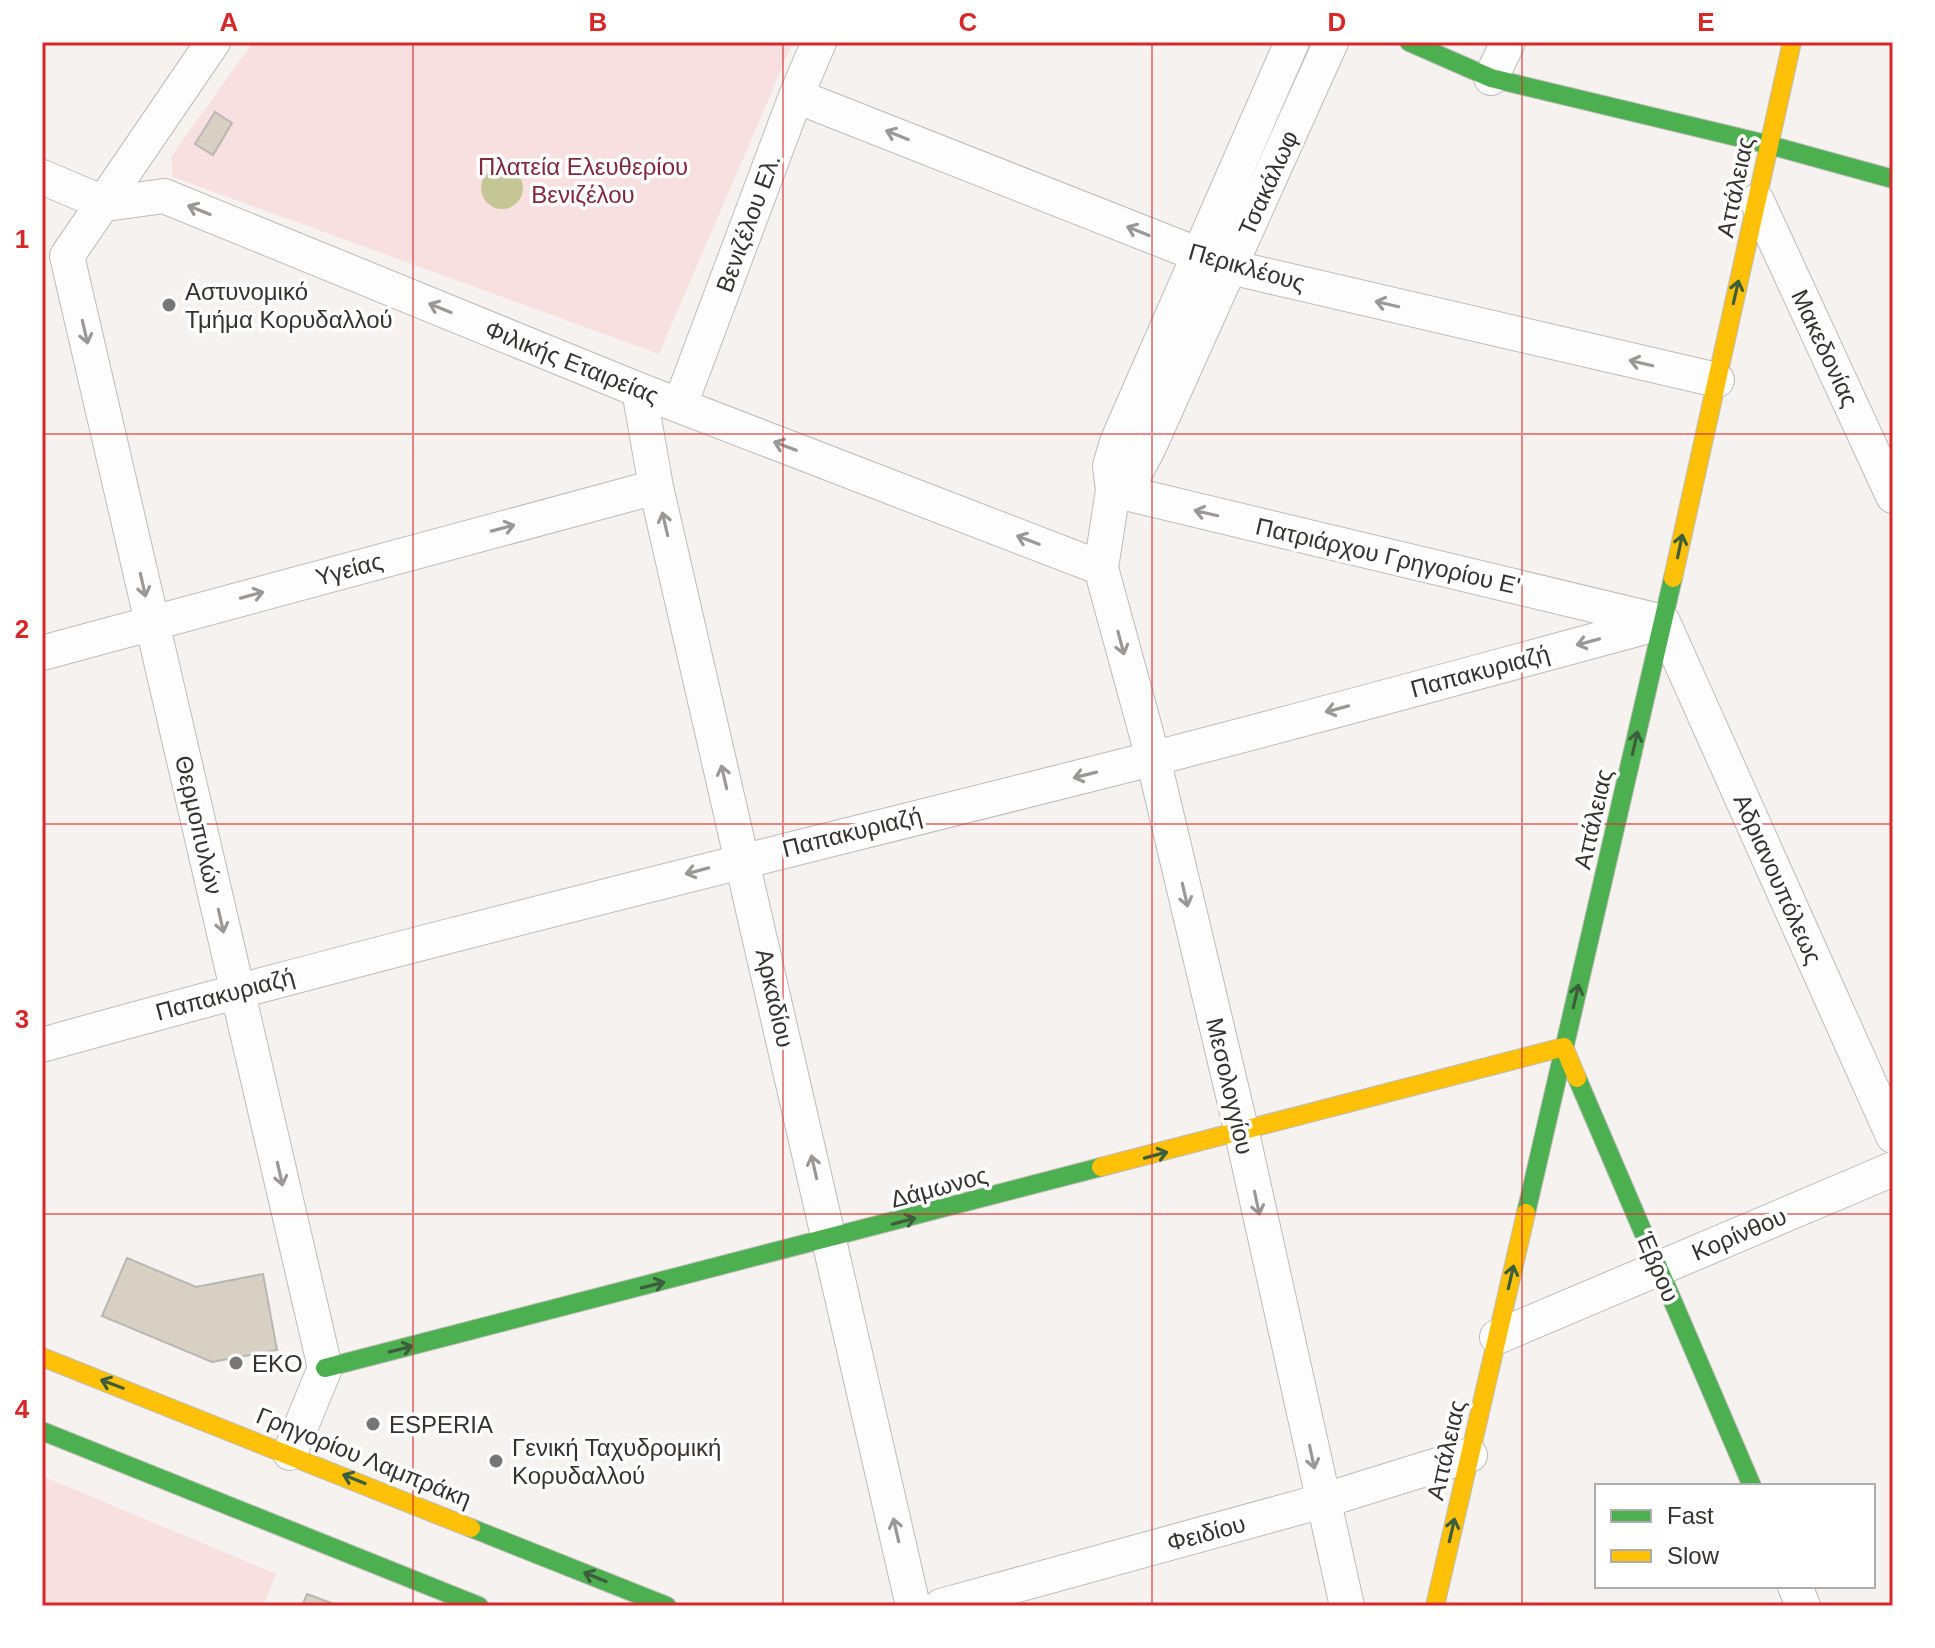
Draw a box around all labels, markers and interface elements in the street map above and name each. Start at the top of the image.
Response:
text: A [220,7,239,37]
text: B [589,7,607,37]
text: C [959,7,978,37]
text: D [1328,7,1346,37]
text: E [1697,7,1715,37]
street label: Τσακάλωφ [1233,126,1303,240]
one-way arrow [885,127,910,142]
street label: Αττάλειας [1711,134,1759,240]
street label: Βενιζέλου Ελ. [711,150,785,296]
park label: Πλατεία Ελευθερίου Βενιζέλου [478,153,688,208]
one-way arrow [187,202,212,217]
one-way arrow [1126,223,1151,237]
text: 1 [15,224,29,254]
street label: Περικλέους [1186,238,1308,296]
place label: Αστυνομικό Τμήμα Κορυδαλλού [185,278,393,333]
one-way arrow [1729,280,1744,306]
street label: Μακεδονίας [1786,285,1864,411]
marker: Αστυνομικό Τμήμα Κορυδαλλού [160,296,178,314]
one-way arrow [1375,296,1401,311]
one-way arrow [428,300,453,315]
street label: Φιλικής Εταιρείας [481,315,663,409]
one-way arrow [78,319,93,345]
one-way arrow [1628,354,1654,369]
one-way arrow [773,438,798,452]
one-way arrow [1194,505,1219,520]
one-way arrow [656,512,671,537]
street label: Πατριάρχου Γρηγορίου Ε' [1253,512,1523,600]
one-way arrow [490,519,516,534]
one-way arrow [1016,532,1041,546]
one-way arrow [1673,534,1688,559]
street label: Υγείας [312,547,386,591]
one-way arrow [137,572,152,598]
one-way arrow [239,586,265,601]
text: 2 [15,614,29,644]
one-way arrow [1114,630,1129,656]
one-way arrow [1575,636,1601,651]
street label: Παπακυριαζή [1408,639,1552,703]
one-way arrow [1324,703,1350,718]
one-way arrow [1628,731,1643,756]
street label: Θερμοπυλών [170,753,228,897]
one-way arrow [716,765,731,791]
street label: Αττάλειας [1568,766,1618,872]
one-way arrow [1073,768,1098,783]
street label: Αδριανουπόλεως [1728,790,1828,968]
street label: Παπακυριαζή [779,802,925,862]
one-way arrow [684,865,710,880]
one-way arrow [1178,882,1193,908]
one-way arrow [214,907,229,933]
street label: Αρκαδίου [751,946,799,1050]
street label: Παπακυριαζή [153,962,297,1026]
one-way arrow [1570,984,1585,1010]
text: 3 [15,1004,29,1034]
street label: Μεσολογγίου [1201,1015,1259,1157]
one-way arrow [1143,1147,1169,1162]
one-way arrow [806,1155,821,1180]
one-way arrow [273,1161,288,1186]
street label: Δάμωνος [888,1161,990,1213]
one-way arrow [1250,1190,1265,1215]
street label: Κορίνθου [1688,1202,1790,1266]
one-way arrow [891,1212,917,1227]
street label: Έβρου [1631,1227,1685,1306]
one-way arrow [1504,1264,1519,1290]
one-way arrow [639,1276,665,1291]
one-way arrow [387,1340,413,1355]
place label: EKO [252,1350,303,1377]
marker: EKO [227,1354,245,1372]
one-way arrow [100,1376,125,1390]
text: 4 [15,1394,30,1424]
street label: Αττάλειας [1421,1397,1471,1503]
street label: Γρηγορίου Λαμπράκη [253,1401,475,1513]
place label: ESPERIA [389,1411,493,1438]
marker: ESPERIA [364,1415,382,1433]
place label: Γενική Ταχυδρομική Κορυδαλλού [512,1434,721,1489]
one-way arrow [1305,1444,1320,1469]
marker: Γενική Ταχυδρομική Κορυδαλλού [487,1452,505,1470]
one-way arrow [342,1470,367,1485]
legend [1595,1484,1875,1588]
text: Fast [1667,1502,1714,1529]
street label: Φειδίου [1164,1510,1248,1556]
one-way arrow [888,1518,903,1543]
one-way arrow [1446,1518,1461,1543]
text: Slow [1667,1542,1720,1569]
one-way arrow [583,1568,608,1583]

